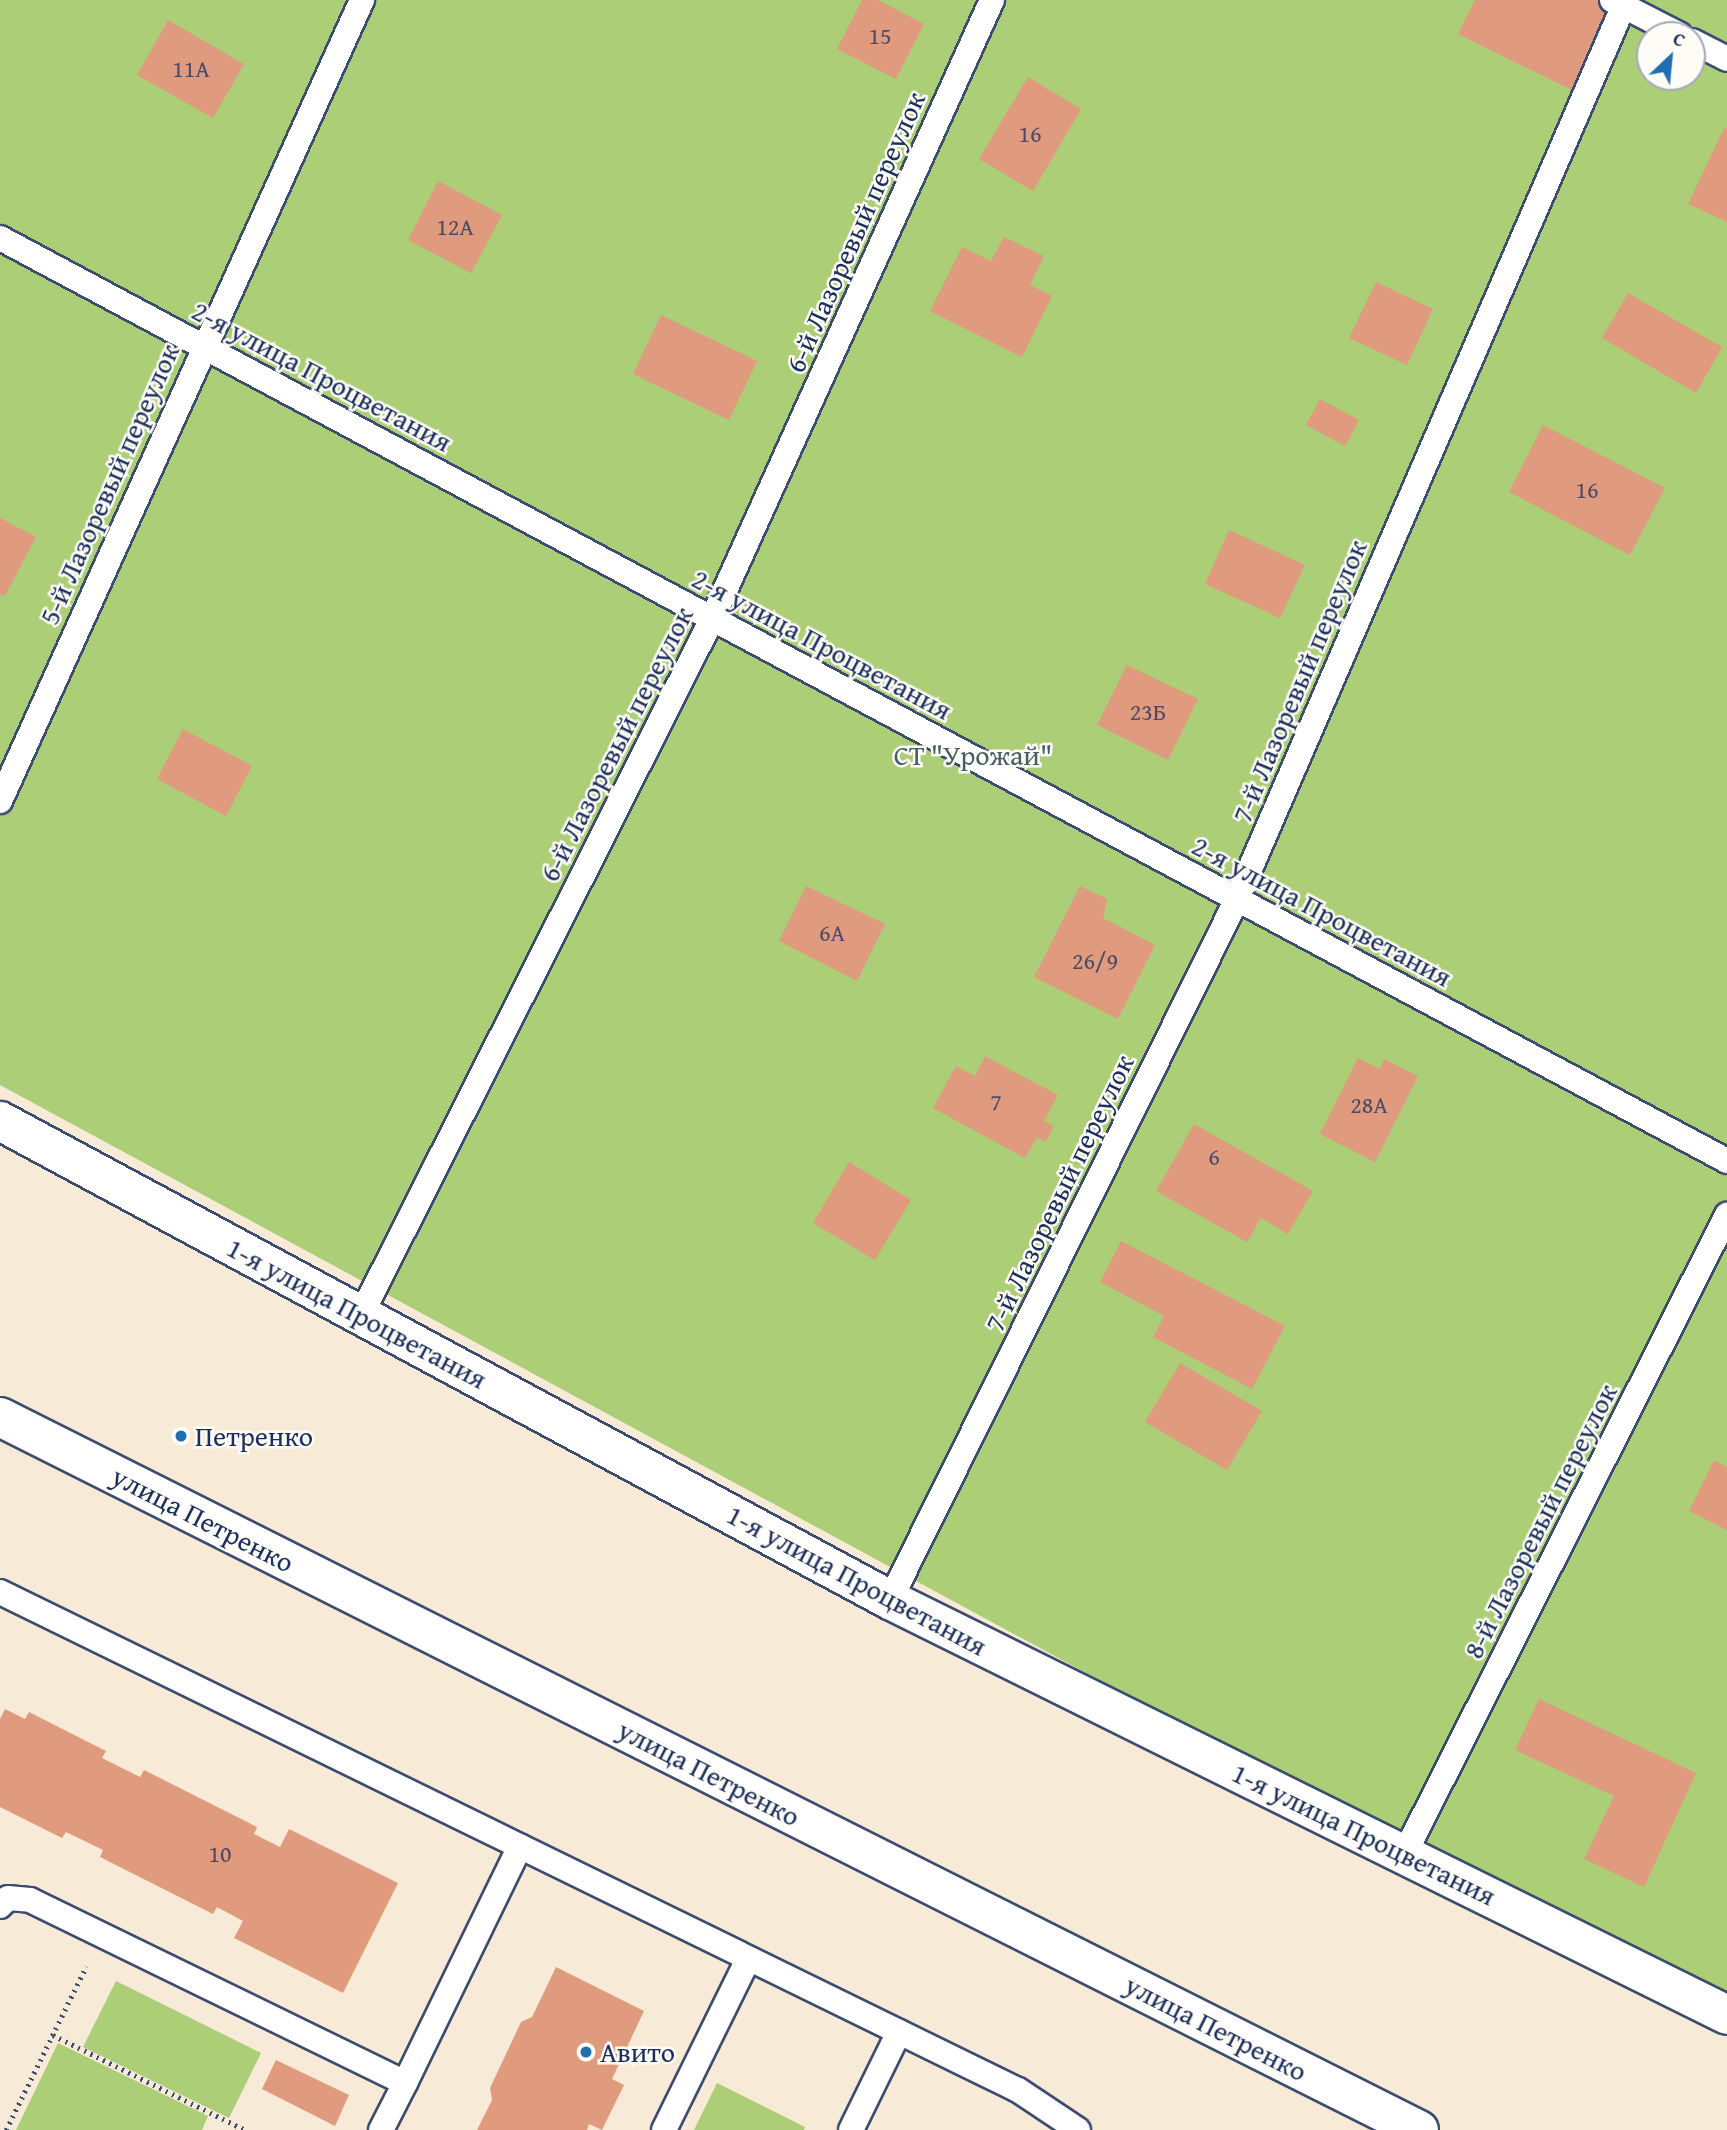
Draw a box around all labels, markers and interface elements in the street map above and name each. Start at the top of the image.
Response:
north arrow [1636,21,1706,91]
house number: 15 [868,22,892,50]
text: С [1668,24,1690,54]
house number: 11А [172,55,210,83]
street label: 6-й Лазоревый переулок [778,86,932,378]
house number: 16 [1018,120,1042,148]
house number: 12А [436,213,474,241]
street label: 2-я улица Процветания [186,293,458,459]
street label: 5-й Лазоревый переулок [32,338,186,630]
house number: 16 [1575,476,1599,504]
street label: 7-й Лазоревый переулок [1224,535,1374,827]
street label: 2-я улица Процветания [686,561,958,727]
street label: 6-й Лазоревый переулок [532,601,700,887]
house number: 23Б [1130,698,1166,726]
park label: СТ "Урожай" [894,738,1052,772]
street label: 2-я улица Процветания [1186,828,1458,994]
house number: 6А [819,919,845,947]
house number: 26/9 [1072,947,1118,975]
street label: 7-й Лазоревый переулок [977,1049,1141,1337]
house number: 7 [990,1088,1002,1116]
house number: 28А [1350,1091,1388,1119]
house number: 6 [1208,1143,1220,1171]
street label: 1-я улица Процветания [221,1230,493,1396]
street label: 8-й Лазоревый переулок [1456,1378,1624,1664]
place label: Петренко [195,1419,313,1453]
marker: Петренко [173,1428,189,1444]
street label: улица Петренко [106,1459,300,1579]
street label: 1-я улица Процветания [721,1497,993,1663]
street label: улица Петренко [612,1713,806,1833]
street label: 1-я улица Процветания [1227,1755,1501,1913]
house number: 10 [208,1840,232,1868]
street label: улица Петренко [1119,1968,1313,2088]
place label: Авито [600,2035,675,2069]
marker: Авито [578,2044,594,2060]

